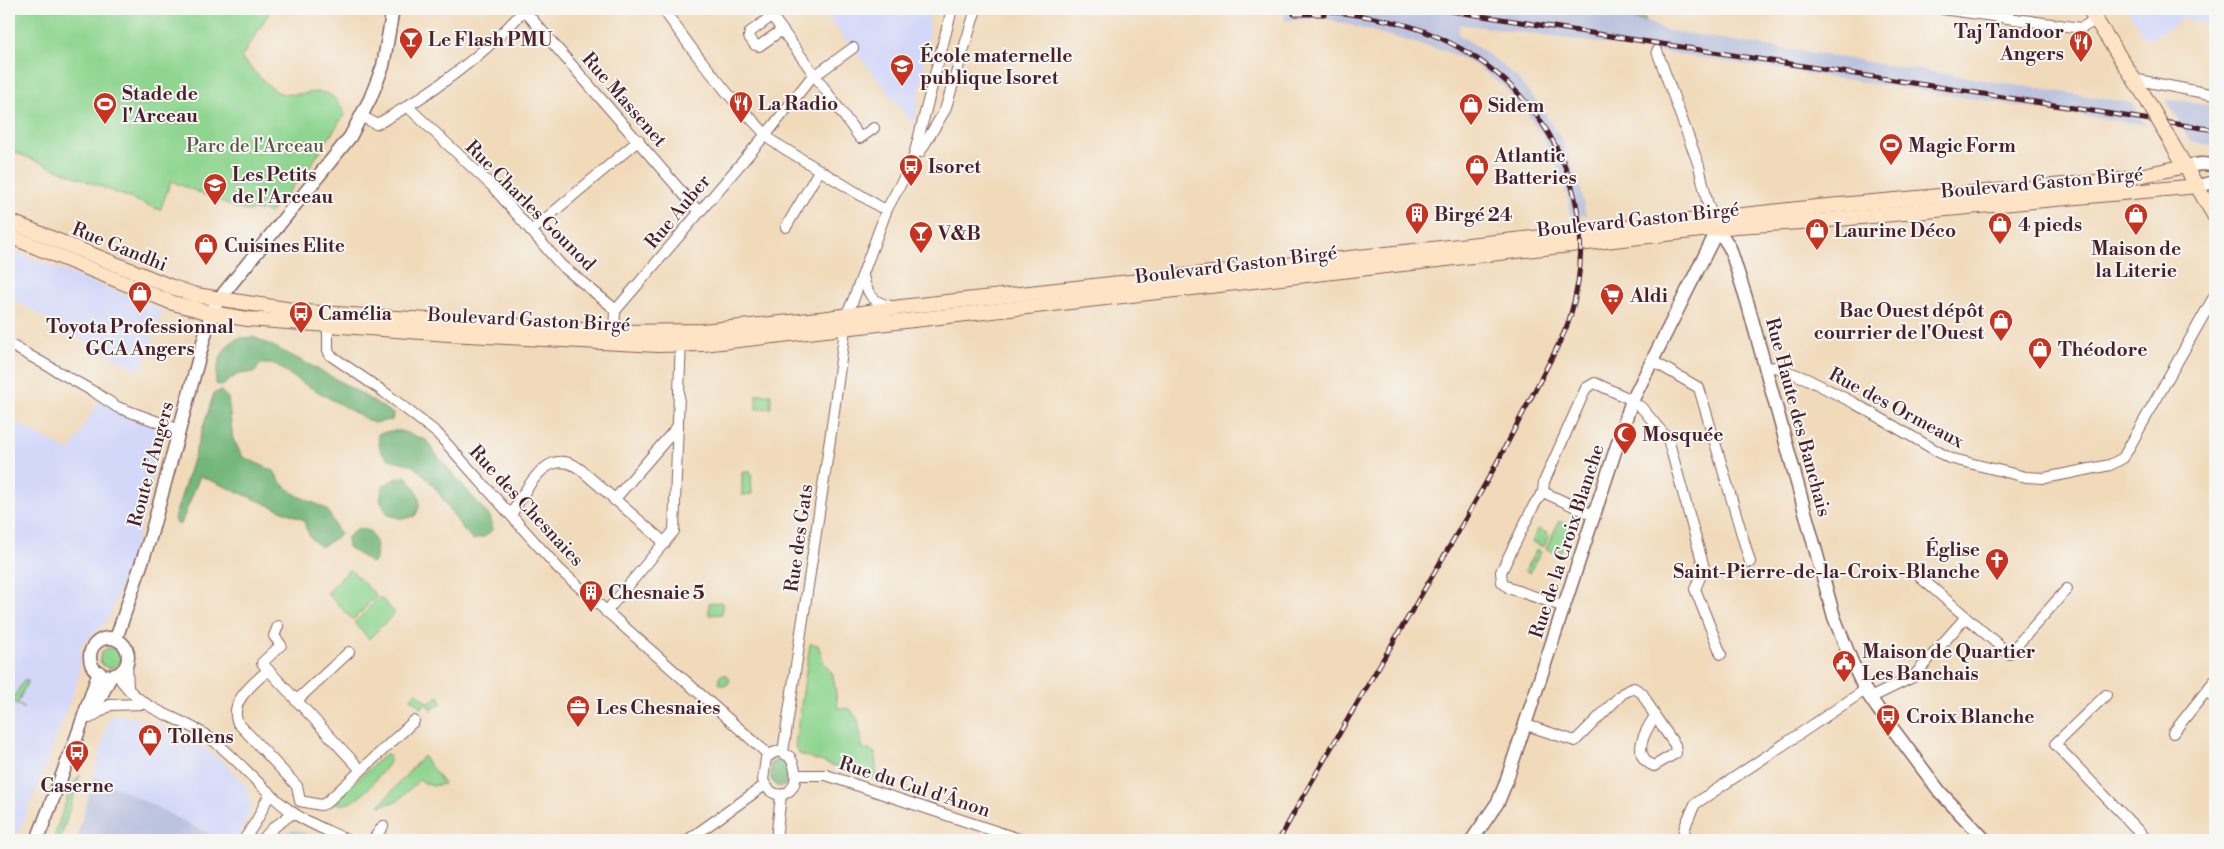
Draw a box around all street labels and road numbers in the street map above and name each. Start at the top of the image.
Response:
street label: Rue Massenet [577,47,672,152]
street label: Rue Charles Gounod [460,135,601,276]
street label: Boulevard Gaston Birgé [1939,162,2144,204]
street label: Rue Auber [640,170,716,254]
street label: Boulevard Gaston Birgé [1535,197,1740,243]
street label: Rue Gandhi [68,217,171,277]
street label: Boulevard Gaston Birgé [1133,241,1338,289]
street label: Boulevard Gaston Birgé [426,303,631,337]
street label: Rue Haute des Banchais [1760,315,1836,519]
street label: Rue des Ormeaux [1825,362,1969,454]
street label: Route d’Angers [123,399,179,530]
street label: Rue des Chesnaies [464,440,589,571]
street label: Rue de la Croix Blanche [1524,441,1610,641]
street label: Rue des Gats [780,483,818,594]
street label: Rue du Cul d'Ânon [836,750,994,823]

